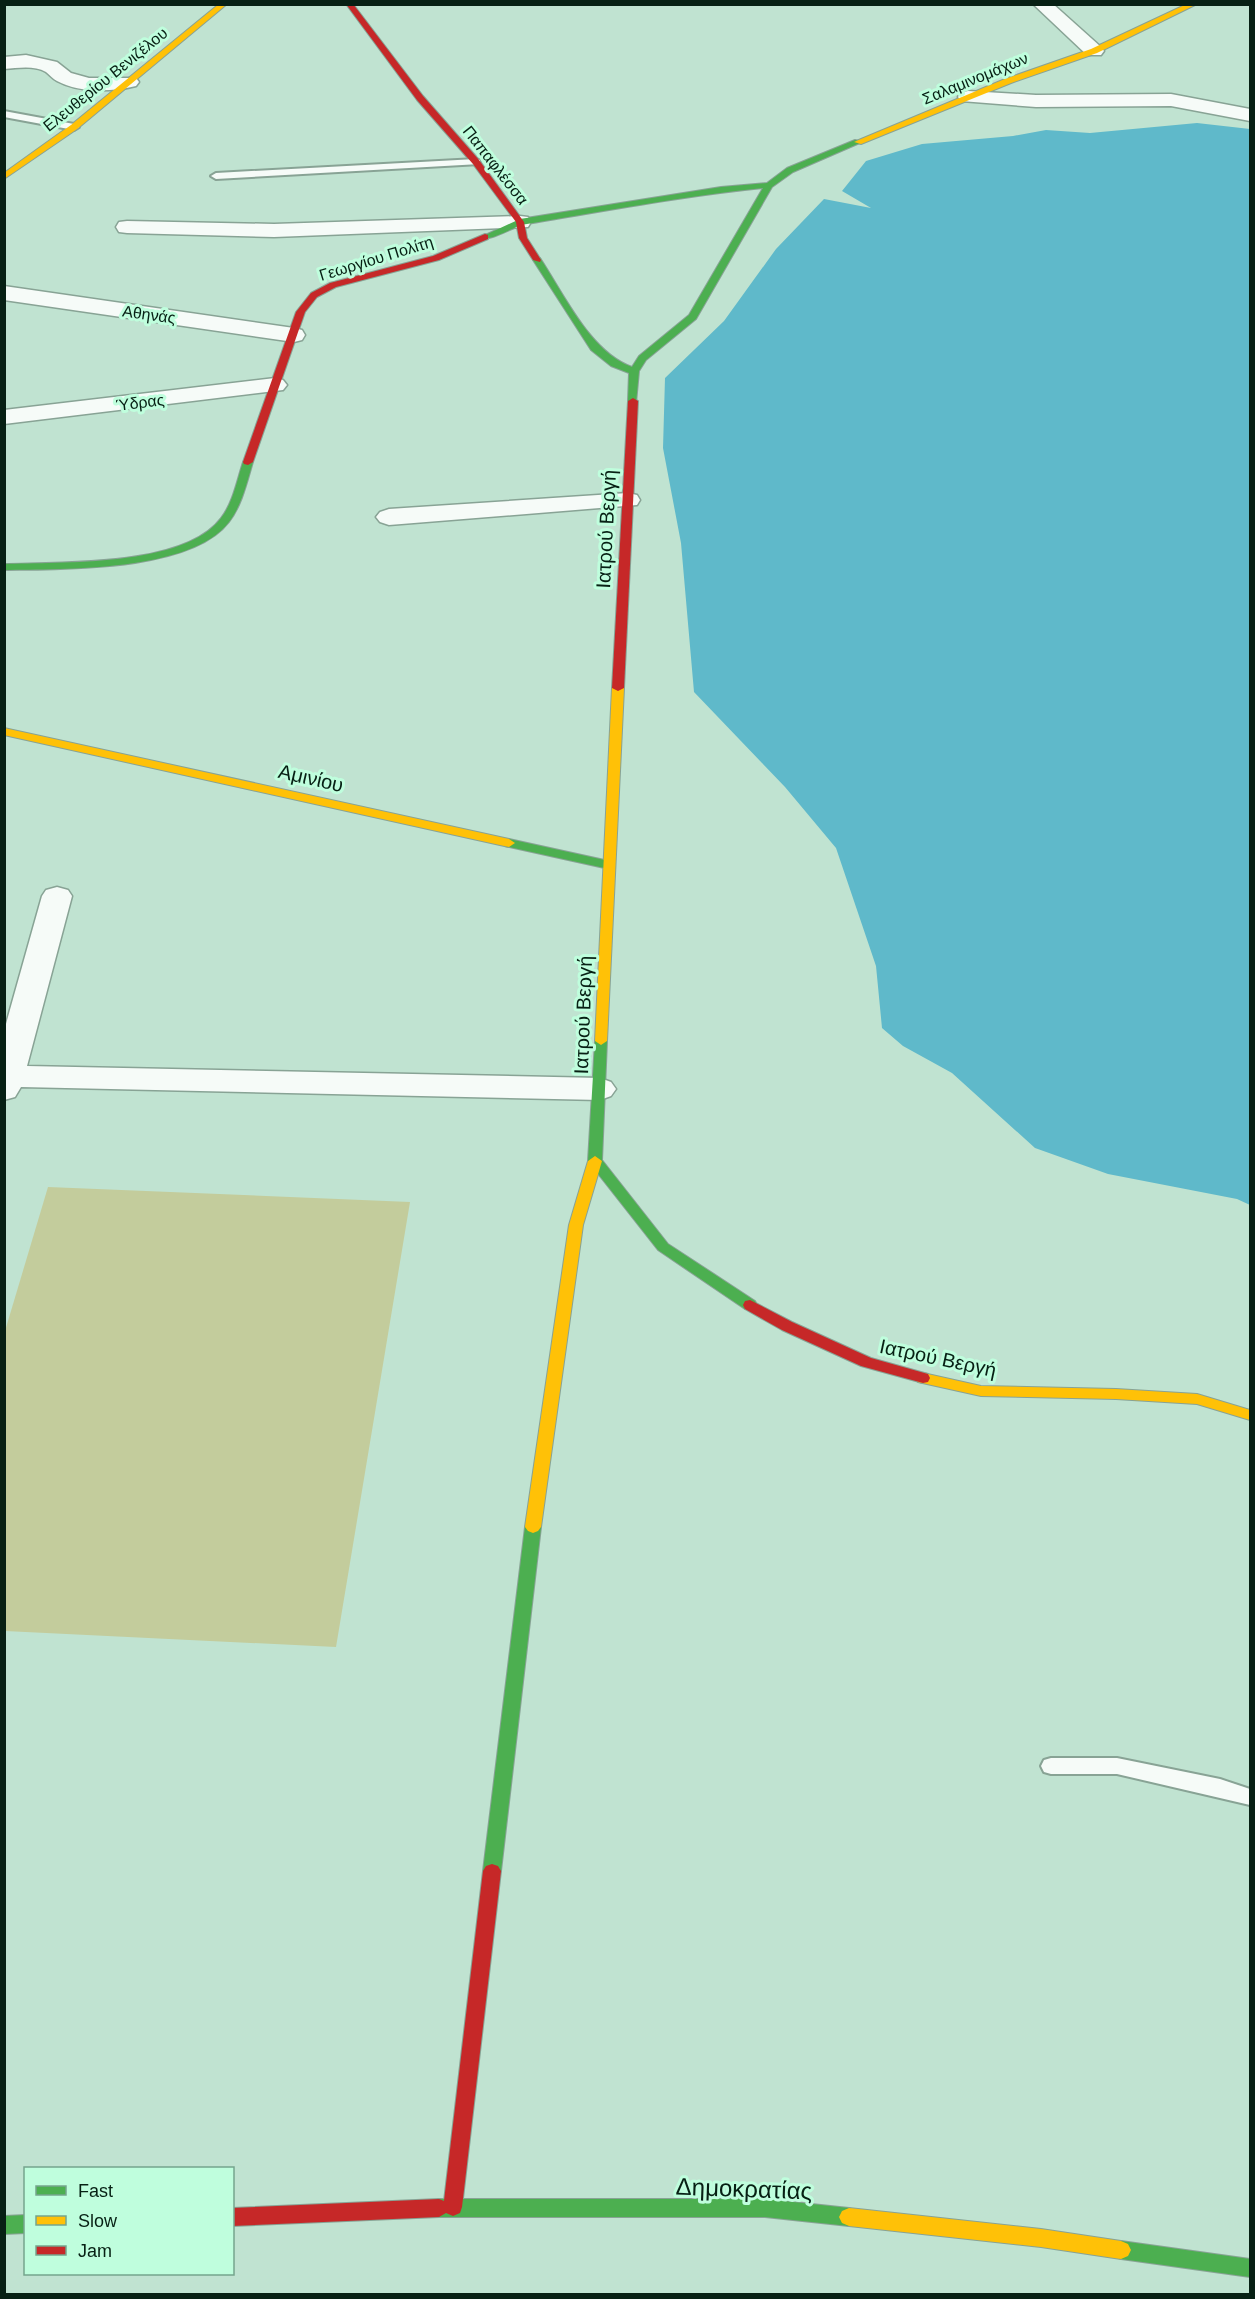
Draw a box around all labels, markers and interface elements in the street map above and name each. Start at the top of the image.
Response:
street label: Ελευθερίου Βενιζέλου [40,24,171,135]
street label: Σαλαμινομάχων [920,49,1031,107]
street label: Παπαφλέσσα [460,123,532,208]
street label: Γεωργίου Πολίτη [317,233,435,284]
street label: Αθηνάς [121,302,177,327]
street label: Ύδρας [115,391,166,414]
street label: Ιατρού Βεργή [592,469,620,589]
street label: Αμινίου [276,760,346,796]
street label: Ιατρού Βεργή [570,955,596,1075]
street label: Ιατρού Βεργή [878,1335,998,1381]
legend [24,2167,234,2275]
street label: Δημοκρατίας [675,2173,813,2204]
text: Fast [78,2181,113,2201]
text: Slow [78,2211,118,2231]
text: Jam [78,2241,112,2261]

